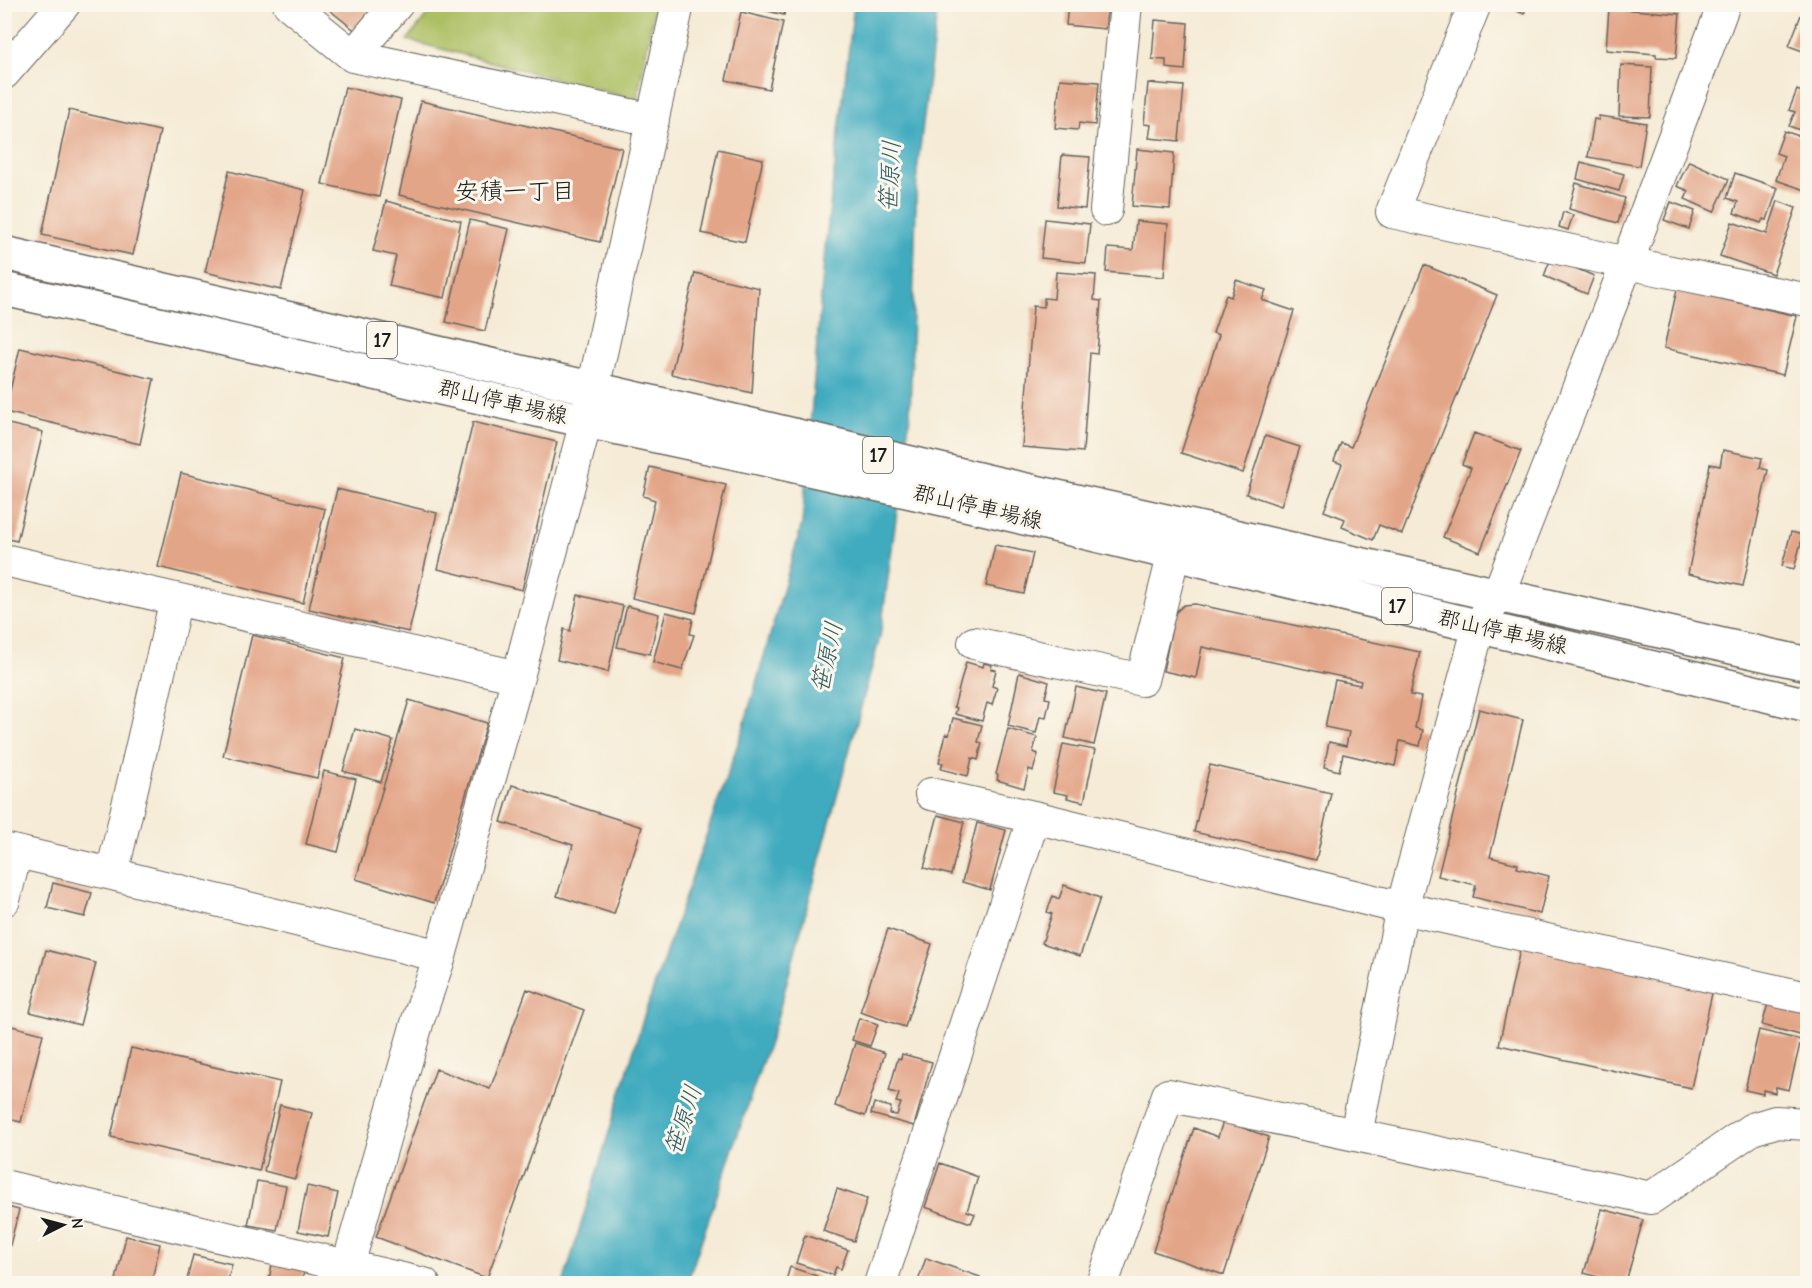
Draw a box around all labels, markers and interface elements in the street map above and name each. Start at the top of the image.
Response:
water label: 笹原川 [874,139,906,213]
district label: 安積一丁目 [455,177,575,205]
road number: 17 [367,322,397,358]
street label: 郡山停車場線 [436,374,570,430]
road number: 17 [863,437,893,473]
street label: 郡山停車場線 [911,479,1045,535]
road number: 17 [1382,588,1412,624]
street label: 郡山停車場線 [1436,604,1570,660]
water label: 笹原川 [806,619,848,695]
water label: 笹原川 [659,1081,707,1159]
north arrow [33,1195,93,1255]
text: N [67,1217,86,1230]

